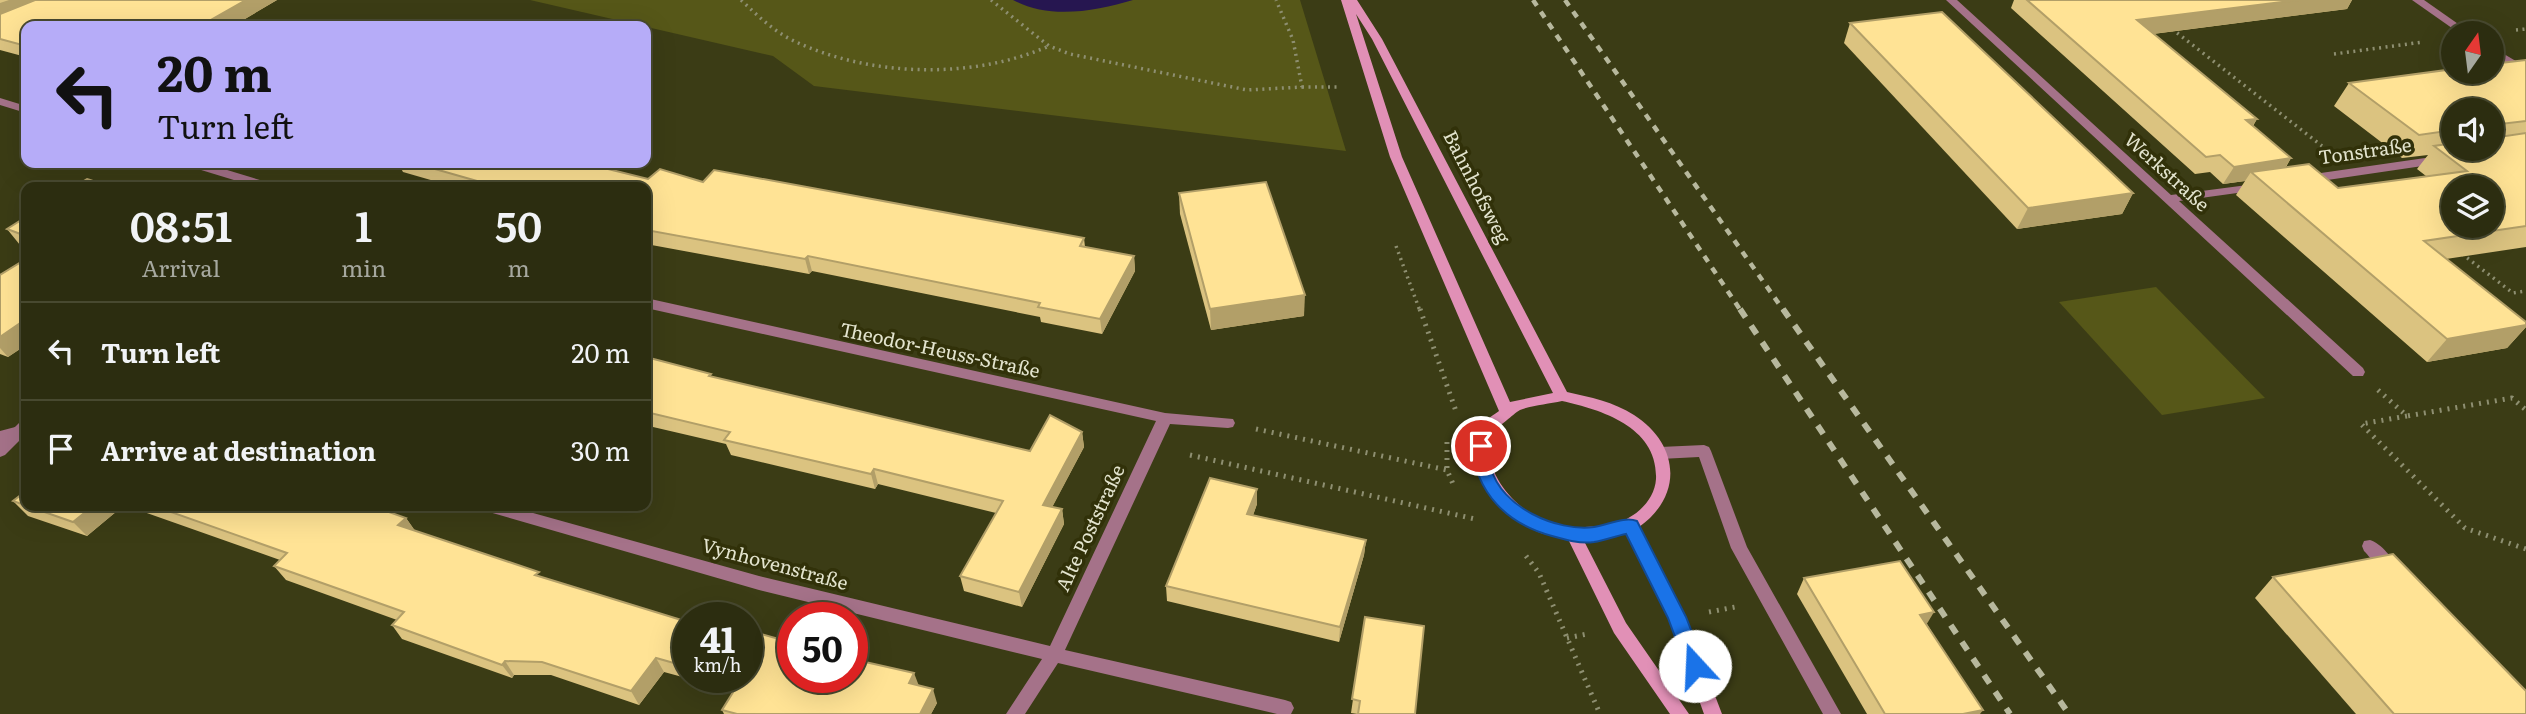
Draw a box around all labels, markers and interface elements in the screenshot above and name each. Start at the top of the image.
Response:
north arrow [2441,21,2504,84]
map controls [2441,21,2504,238]
text: 20 m [157,34,272,107]
icon: left [42,49,133,140]
button: sound [2441,98,2504,161]
text: Turn left [157,101,294,149]
street label: Bahnhofsweg [1437,125,1519,248]
street label: Werkstraße [2119,125,2217,217]
street label: Tonstraße [2317,130,2413,170]
button: layers [2441,175,2504,238]
text: 08:51 [130,193,232,255]
text: 1 [355,193,372,255]
text: 50 [495,193,542,255]
text: Arrival [142,250,220,284]
text: min [341,250,386,284]
text: m [507,250,530,284]
street label: Theodor-Heuss-Straße [838,314,1043,384]
icon: left [42,332,80,370]
text: Turn left [101,332,220,371]
text: 20 m [571,332,630,371]
pin [1451,416,1511,476]
icon: arrive [1462,427,1500,465]
icon: arrive [42,430,80,468]
text: Arrive at destination [101,430,376,469]
text: 30 m [570,430,630,469]
street label: Alte Poststraße [1047,459,1131,596]
street label: Vynhovenstraße [699,530,852,596]
speed limit sign: 50 [777,602,868,693]
text: 41 [700,612,735,664]
position arrow [1658,629,1732,703]
text: km/h [694,651,741,678]

